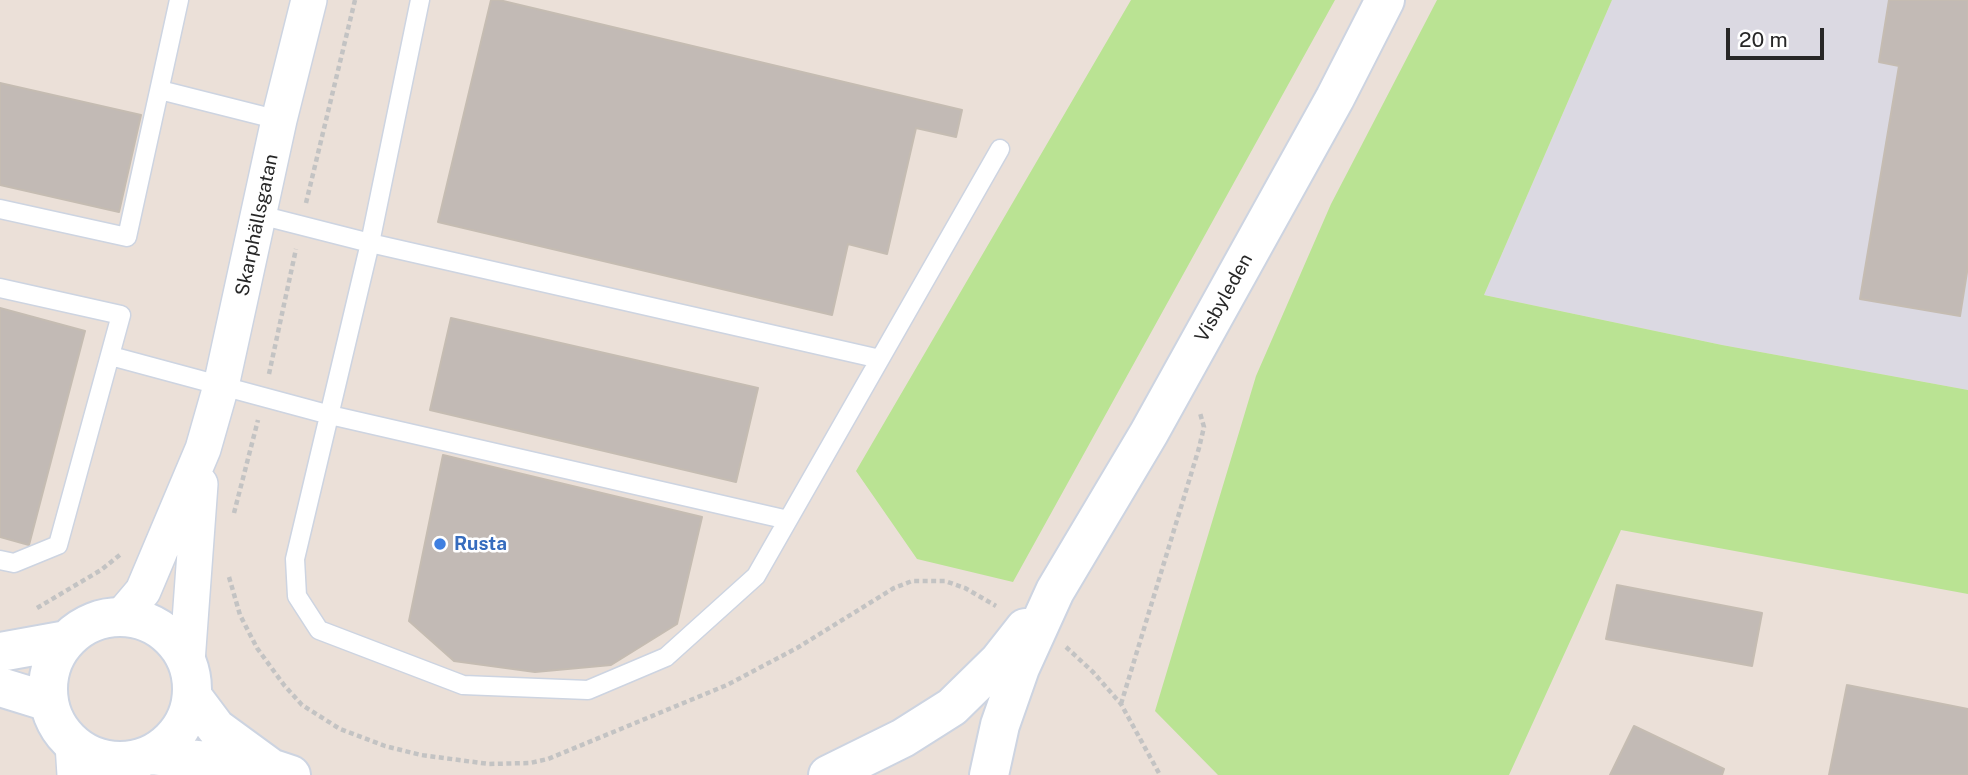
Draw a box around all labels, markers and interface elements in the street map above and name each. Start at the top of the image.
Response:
scale bar [1730,14,1828,58]
text: 20 m [1739,27,1788,52]
street label: Skarphällsgatan [231,152,283,298]
street label: Visbyleden [1190,250,1258,346]
place label: Rusta [454,533,507,555]
marker: Rusta [432,536,448,552]

